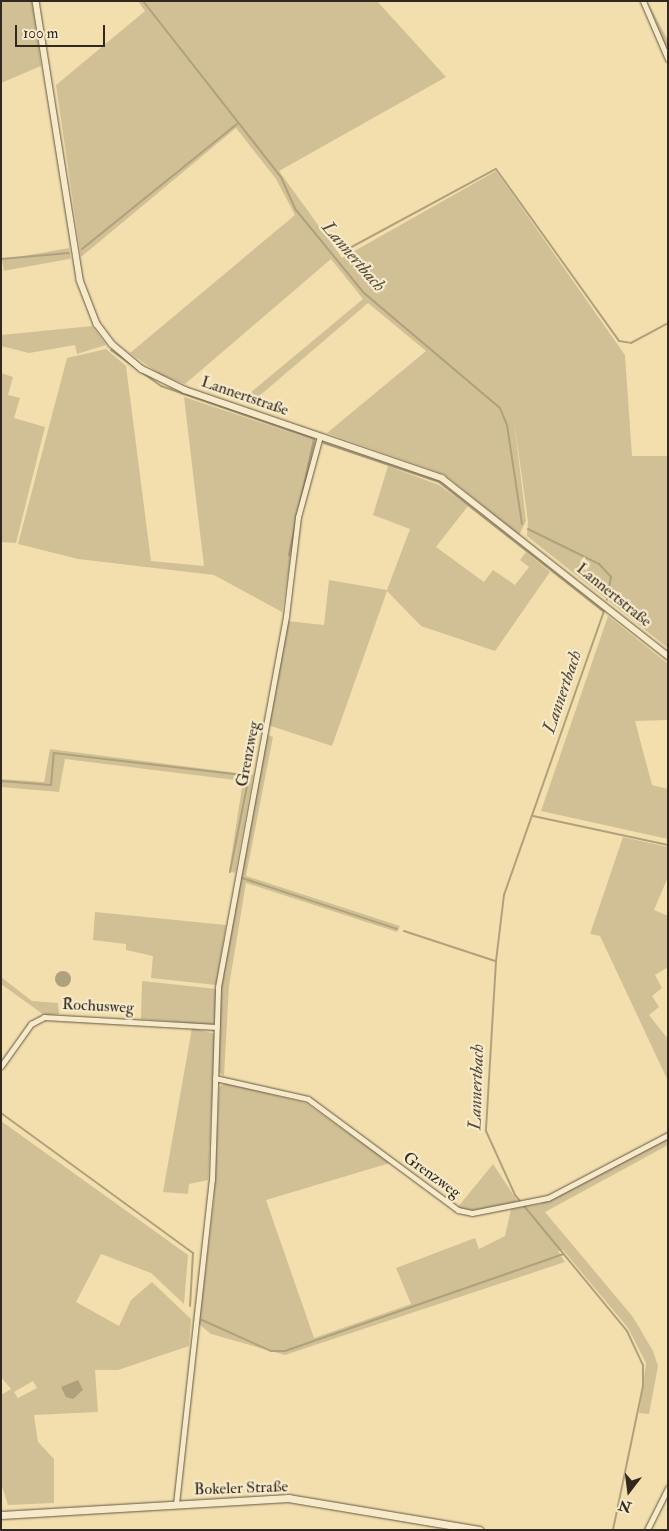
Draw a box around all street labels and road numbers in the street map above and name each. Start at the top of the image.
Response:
street label: Lannertstraße [199,372,291,420]
street label: Lannertstraße [573,559,655,631]
street label: Grenzweg [232,720,264,788]
street label: Rochusweg [62,995,134,1017]
street label: Grenzweg [400,1148,464,1202]
street label: Bokeler Straße [194,1477,288,1499]

